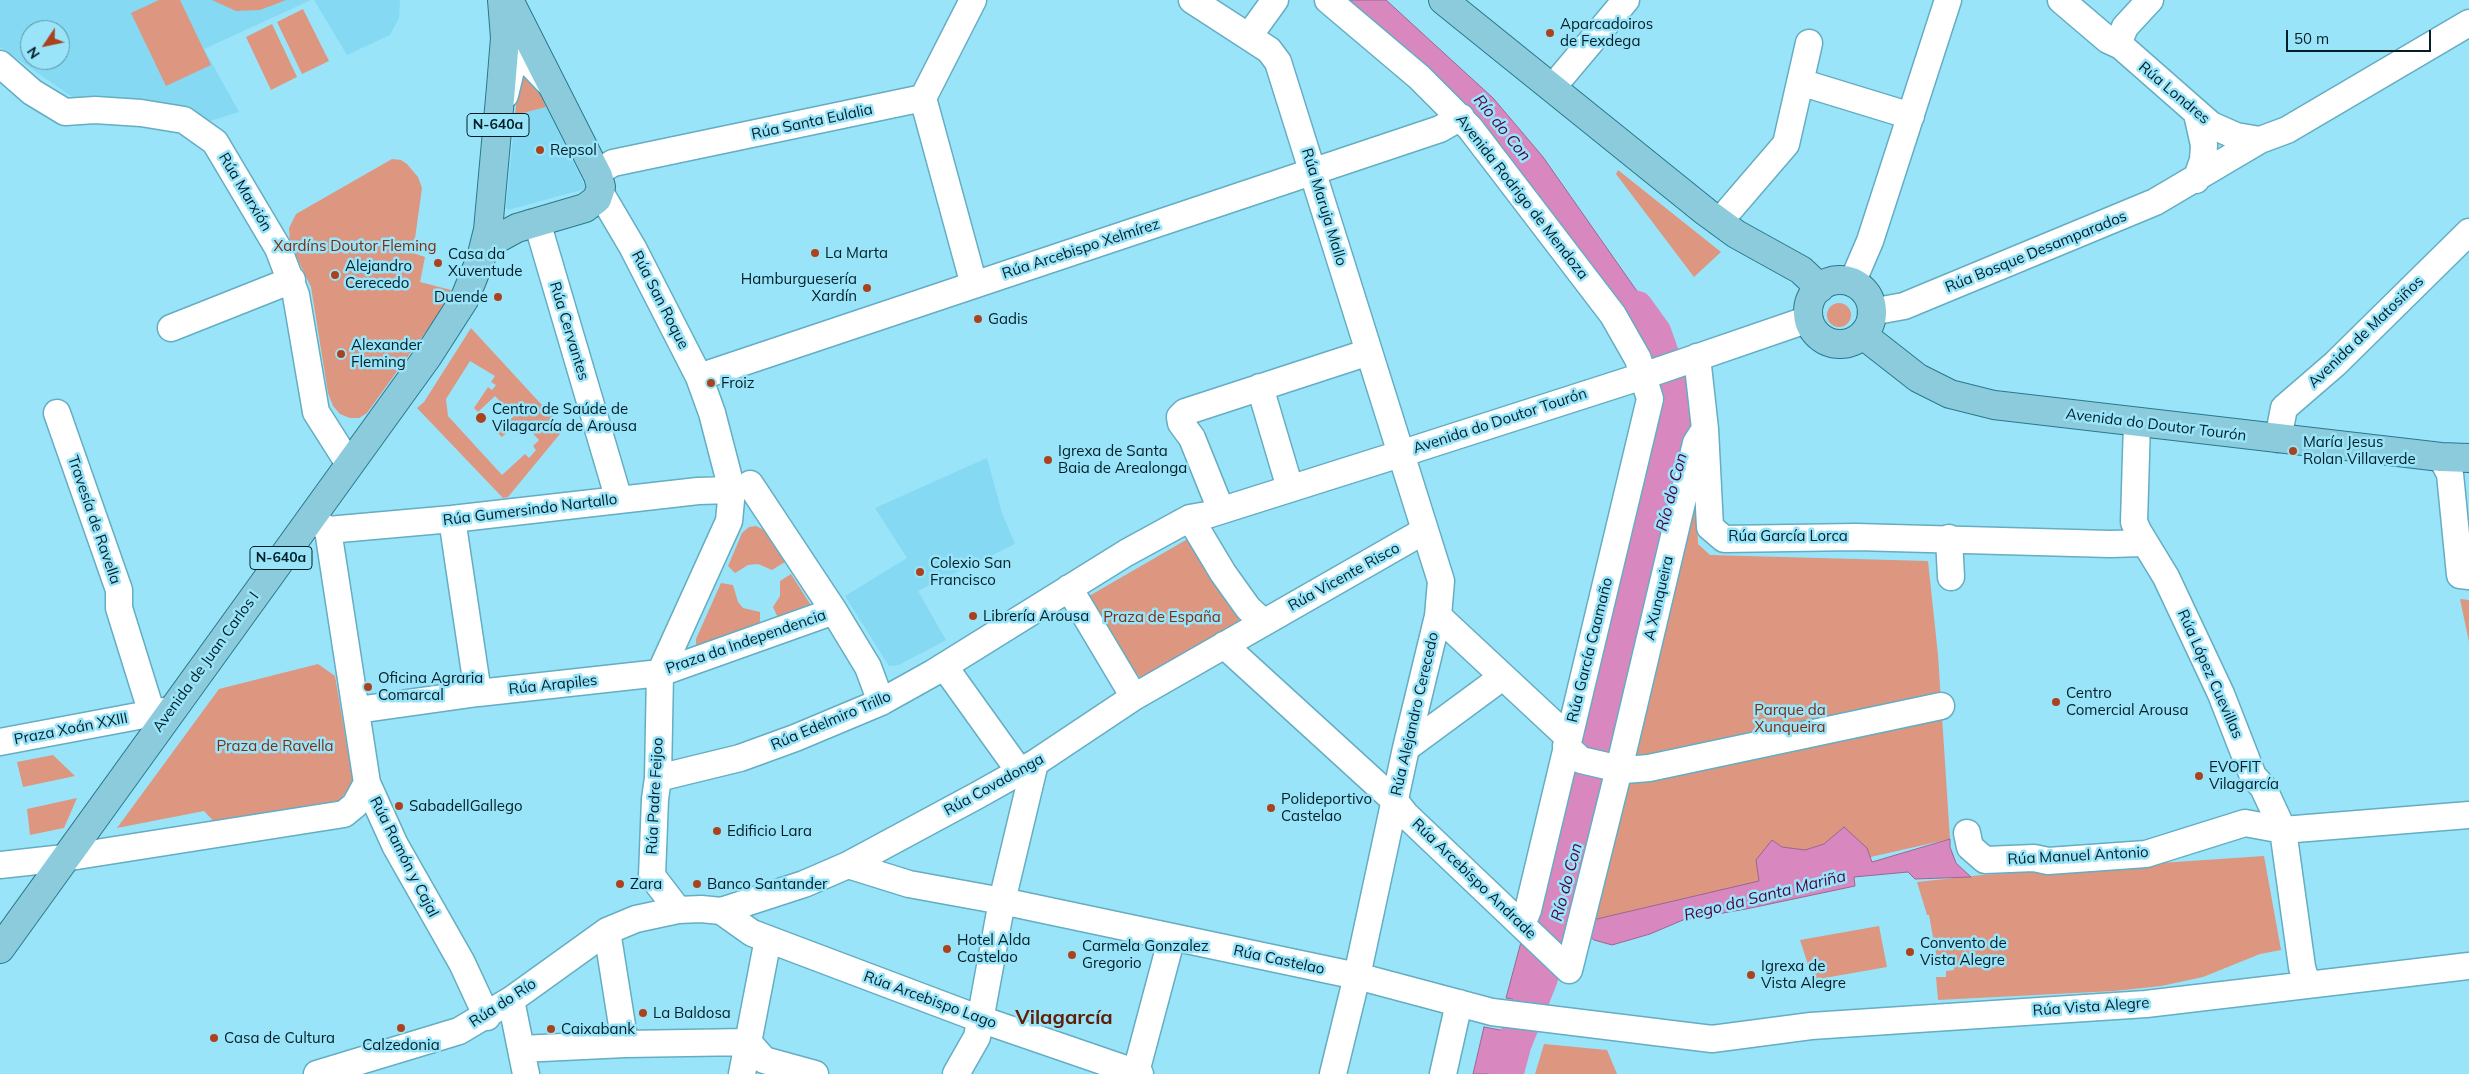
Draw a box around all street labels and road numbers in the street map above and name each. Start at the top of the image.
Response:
street label: Rúa Londres [2135,58,2213,128]
street label: Rúa Santa Eulalia [750,100,874,144]
street label: Avenida Rodrigo de Mendoza [1452,111,1592,283]
road number: N-640a [467,114,529,136]
street label: Rúa Maruja Mallo [1298,146,1350,268]
street label: Rúa Marxión [215,150,275,234]
street label: Rúa Bosque Desamparados [1943,207,2129,297]
street label: Rúa Arcebispo Xelmírez [1000,215,1162,283]
street label: Rúa San Roque [628,248,692,352]
street label: Avenida de Matosiños [2305,272,2427,392]
street label: Rúa Cervantes [545,280,593,382]
street label: Avenida do Doutor Tourón [1411,384,1589,458]
street label: Avenida do Doutor Tourón [2065,405,2247,445]
street label: Travesía de Ravella [64,453,124,587]
street label: Rúa Gumersindo Nartallo [442,490,618,530]
street label: Rúa García Lorca [1728,527,1848,545]
street label: Rúa Vicente Risco [1285,539,1403,615]
road number: N-640a [250,546,312,570]
street label: A Xunqueira [1641,554,1677,642]
street label: Rúa García Caamaño [1563,576,1617,724]
street label: Avenida de Juan Carlos I [149,588,263,736]
street label: Praza da Independencia [664,606,828,678]
street label: Rúa López Cuevillas [2173,607,2247,741]
street label: Rúa Alejandro Cerecedo [1387,630,1443,798]
street label: Rúa Arapiles [508,671,598,699]
street label: Rúa Edelmiro Trillo [768,688,894,754]
street label: Praza Xoán XXIII [12,709,130,749]
street label: Rúa Padre Feijoo [643,737,667,855]
street label: Rúa Covadonga [941,750,1047,820]
street label: Rúa Ramón y Cajal [366,794,442,920]
street label: Rúa Arcebispo Andrade [1408,815,1540,943]
street label: Rúa Manuel Antonio [2007,843,2149,869]
street label: Rúa Castelao [1232,942,1326,978]
street label: Rúa Arcebispo Lago [861,968,999,1032]
street label: Rúa do Río [466,975,540,1031]
street label: Rúa Vista Alegre [2032,994,2150,1020]

